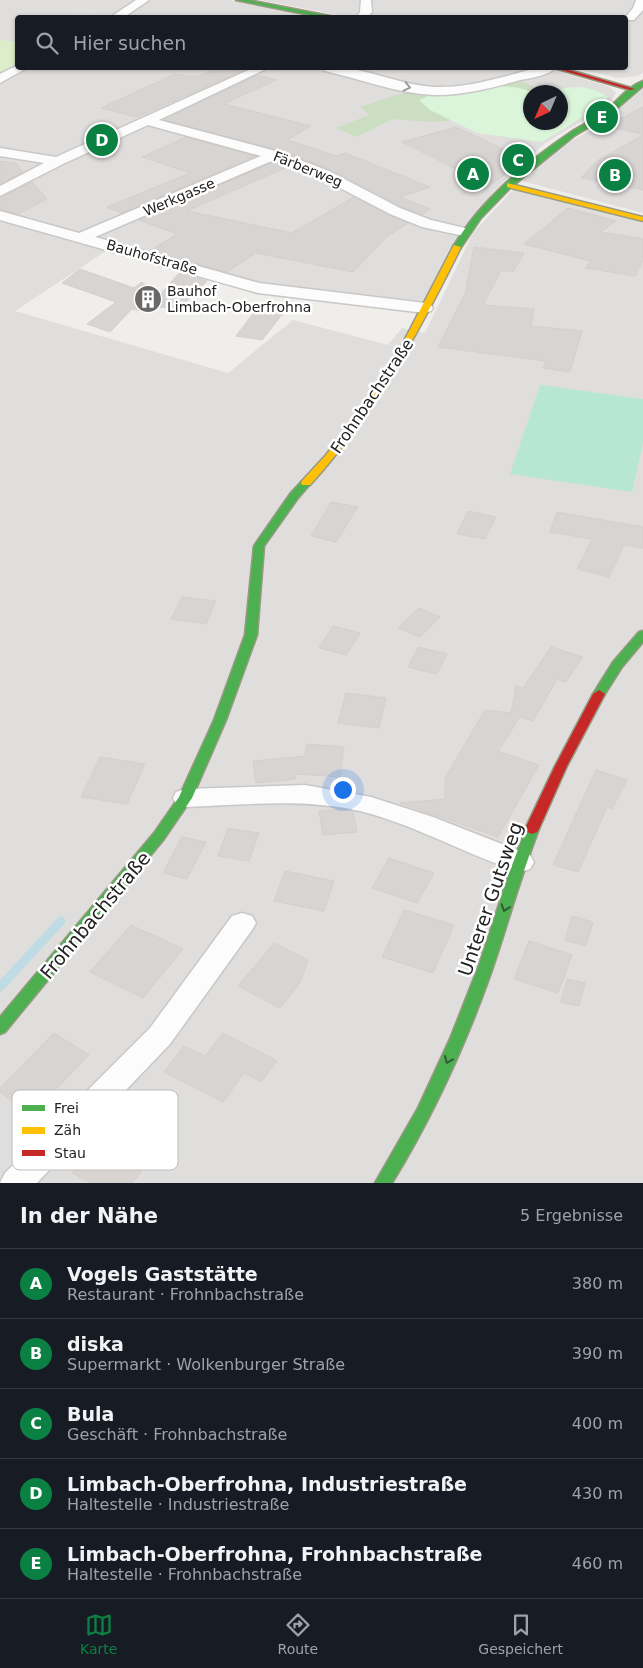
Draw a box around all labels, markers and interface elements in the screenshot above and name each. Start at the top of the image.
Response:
search box [15,15,628,70]
icon: search [33,29,61,57]
text: Hier suchen [73,32,186,54]
one-way arrow [403,81,412,92]
north arrow [523,85,568,130]
pin: E [586,98,618,136]
pin: D [86,121,118,159]
pin: C [502,141,534,179]
street label: Färberweg [271,148,345,190]
pin: A [457,155,489,193]
pin: B [599,156,631,194]
street label: Werkgasse [141,175,217,219]
street label: Bauhofstraße [105,236,199,278]
place label: Bauhof Limbach-Oberfrohna [167,283,311,315]
building icon: Bauhof Limbach-Oberfrohna [133,284,163,314]
street label: Frohnbachstraße [327,335,417,457]
your location [330,777,356,803]
street label: Unterer Gutsweg [453,819,527,979]
street label: Frohnbachstraße [35,847,155,983]
one-way arrow [501,903,511,912]
one-way arrow [443,1055,454,1064]
legend [12,1090,178,1170]
text: Frei [54,1100,79,1116]
text: Zäh [54,1122,81,1138]
text: Stau [54,1145,86,1161]
text: In der Nähe [20,1204,158,1228]
text: 5 Ergebnisse [520,1206,623,1225]
text: Vogels Gaststätte [67,1263,258,1285]
text: A [30,1274,42,1293]
text: 380 m [572,1274,623,1293]
text: Restaurant · Frohnbachstraße [67,1285,304,1304]
text: diska [67,1333,124,1355]
text: B [30,1344,42,1363]
text: 390 m [572,1344,623,1363]
text: Supermarkt · Wolkenburger Straße [67,1355,345,1374]
text: Bula [67,1403,114,1425]
text: C [30,1414,42,1433]
text: 400 m [572,1414,623,1433]
text: Geschäft · Frohnbachstraße [67,1425,287,1444]
text: Limbach-Oberfrohna, Industriestraße [67,1473,467,1495]
text: D [29,1484,43,1503]
text: 430 m [572,1484,623,1503]
text: Haltestelle · Industriestraße [67,1495,289,1514]
text: Limbach-Oberfrohna, Frohnbachstraße [67,1543,483,1565]
text: E [31,1554,41,1573]
text: 460 m [572,1554,623,1573]
text: Haltestelle · Frohnbachstraße [67,1565,302,1584]
tab: Karte [80,1611,117,1657]
tab: Route [278,1611,318,1657]
tab: Gespeichert [478,1611,563,1657]

